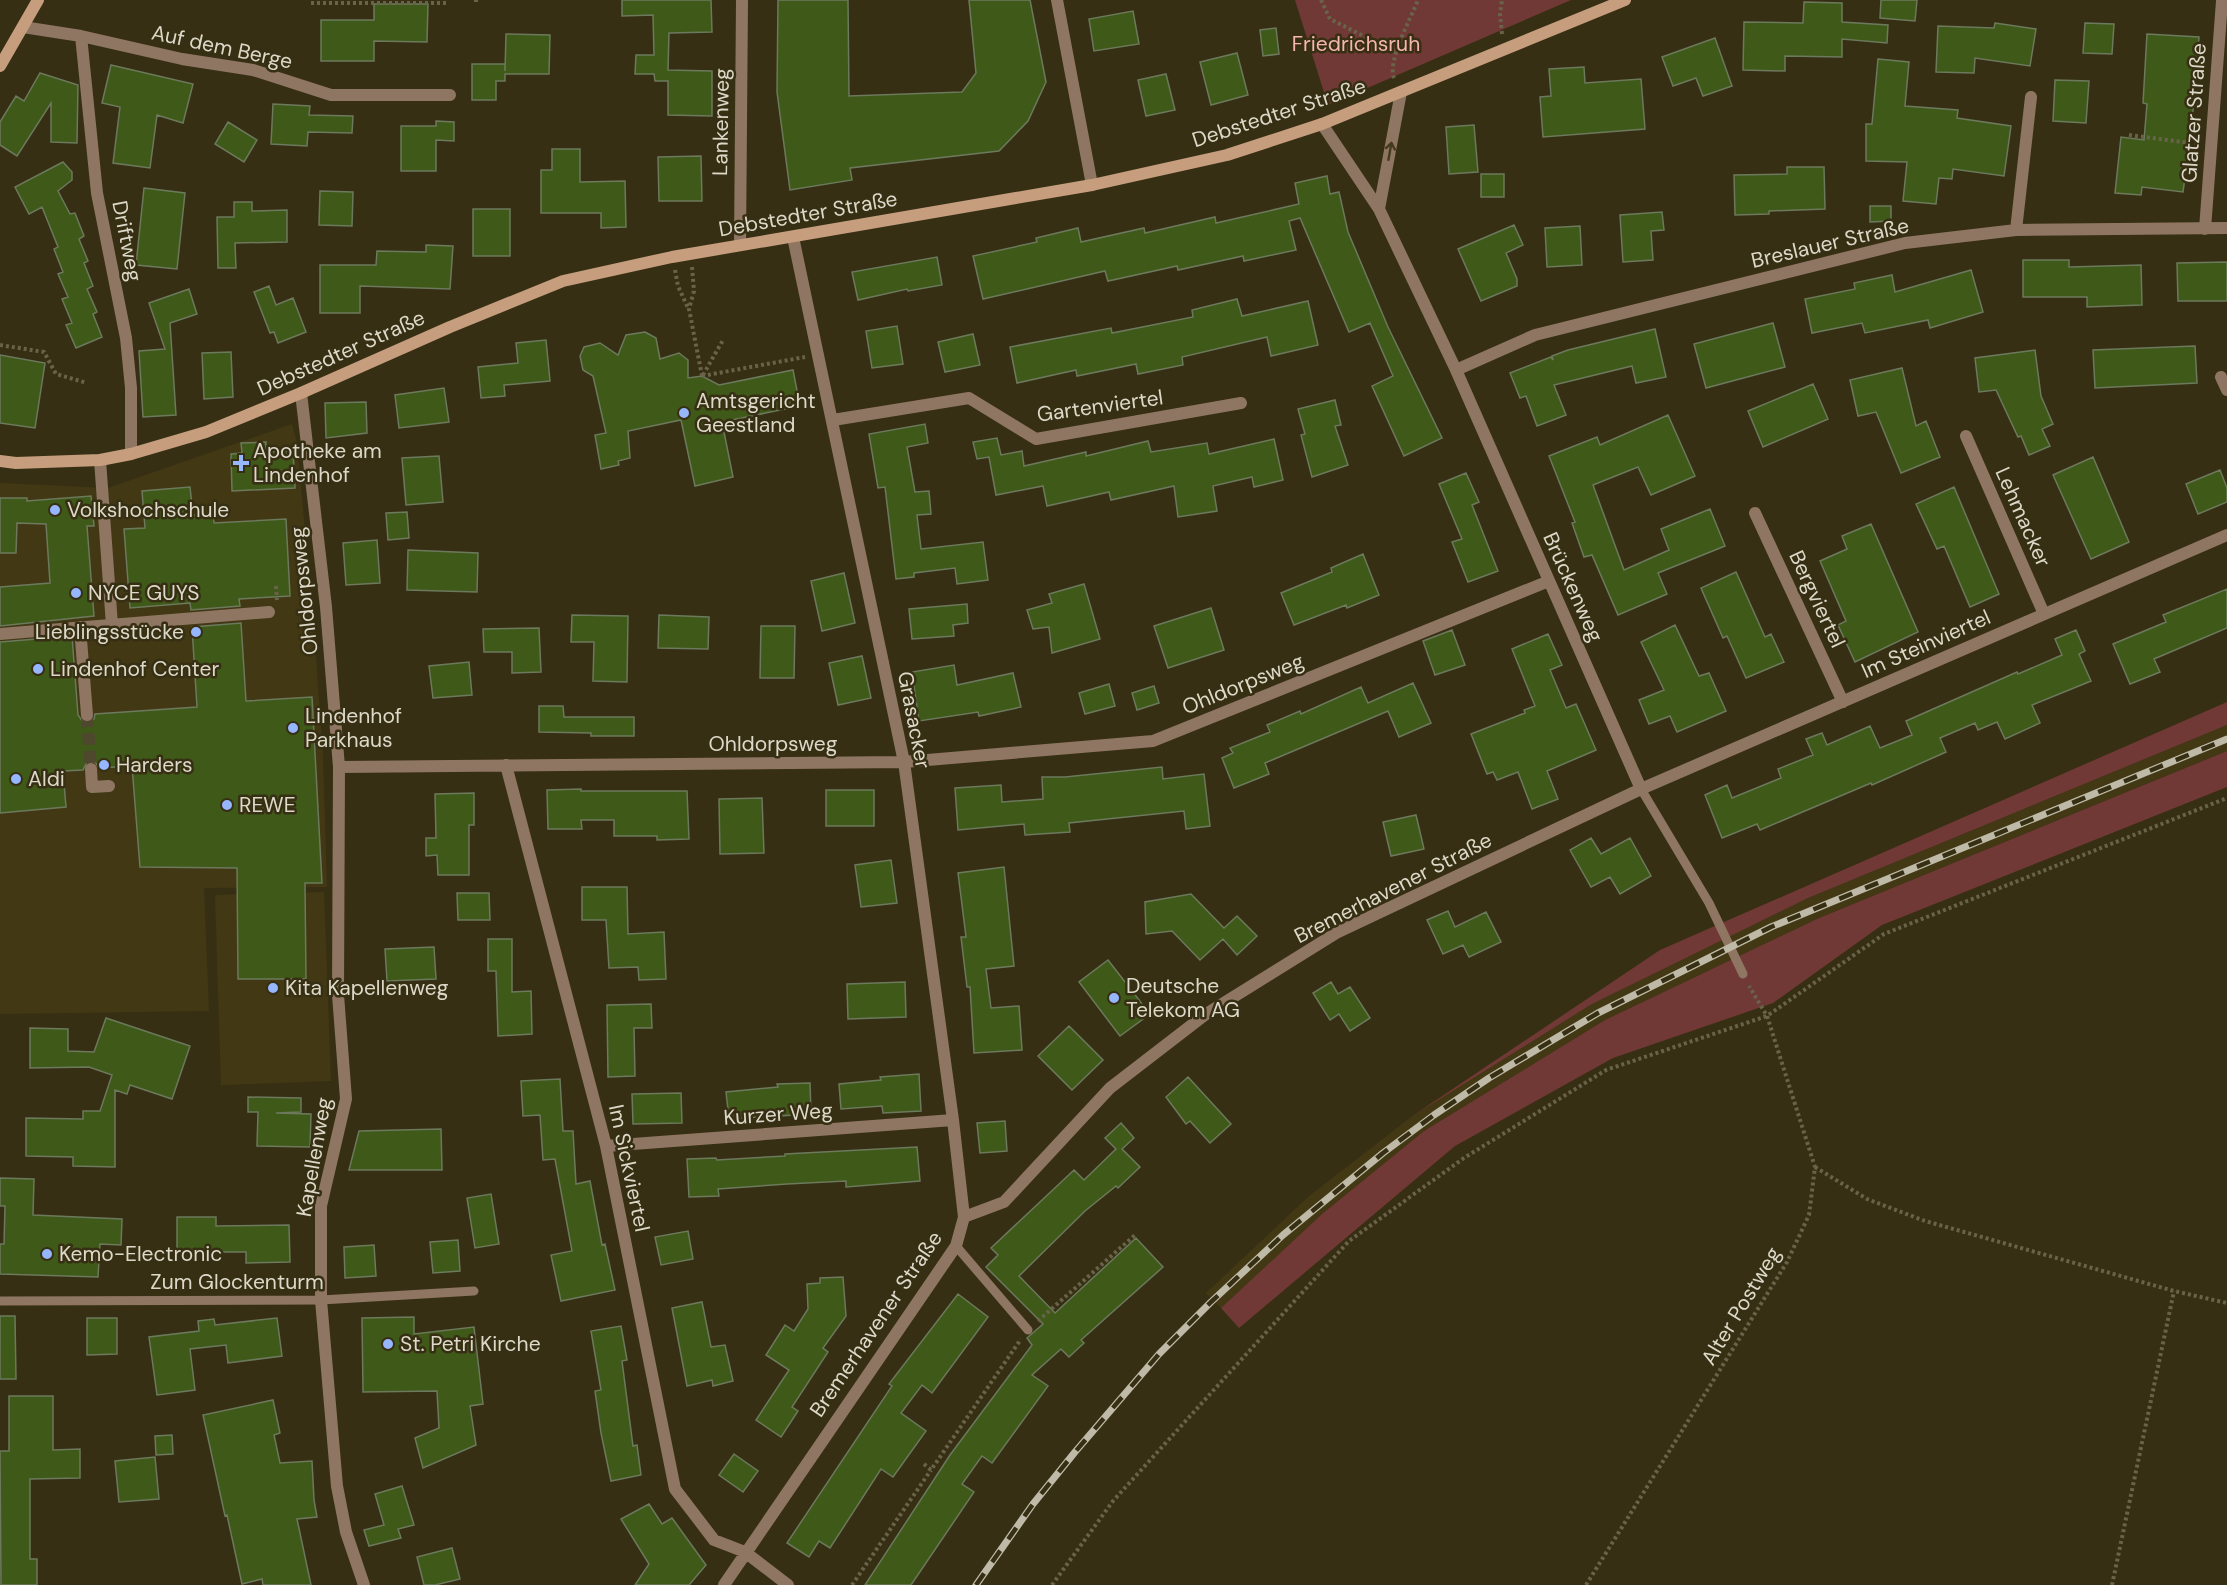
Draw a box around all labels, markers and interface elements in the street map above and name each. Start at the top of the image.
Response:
street label: Auf dem Berge [149,18,295,76]
park label: Friedrichsruh [1292,30,1420,58]
street label: Glatzer Straße [2175,42,2213,184]
street label: Lankenweg [706,68,736,176]
street label: Debstedter Straße [1189,72,1369,154]
one-way arrow [1385,142,1396,162]
street label: Debstedter Straße [716,184,900,244]
street label: Driftweg [105,198,149,284]
street label: Breslauer Straße [1748,211,1912,275]
street label: Debstedter Straße [253,303,429,403]
street label: Gartenviertel [1035,383,1165,429]
place label: Amtsgericht Geestland [696,387,816,439]
marker: Amtsgericht Geestland [677,406,691,420]
place label: Apotheke am Lindenhof [253,437,382,489]
marker: Apotheke am Lindenhof [234,456,248,470]
street label: Lehmacker [1989,463,2057,571]
place label: Volkshochschule [67,496,229,524]
marker: Volkshochschule [48,503,62,517]
street label: Ohldorpsweg [283,525,325,657]
street label: Brückenweg [1536,528,1610,647]
street label: Bergviertel [1782,546,1852,652]
place label: NYCE GUYS [88,579,199,607]
marker: NYCE GUYS [69,586,83,600]
street label: Im Steinviertel [1857,603,1995,685]
place label: Lieblingsstücke [35,618,184,646]
marker: Lieblingsstücke [189,625,203,639]
street label: Ohldorpsweg [1178,647,1308,721]
place label: Lindenhof Center [50,655,219,683]
marker: Lindenhof Center [31,662,45,676]
street label: Grasacker [891,669,937,771]
place label: Lindenhof Parkhaus [305,702,402,754]
marker: Lindenhof Parkhaus [286,721,300,735]
street label: Ohldorpsweg [709,730,838,758]
place label: Harders [116,751,193,779]
marker: Harders [97,758,111,772]
place label: Aldi [28,765,65,793]
marker: Aldi [9,772,23,786]
place label: REWE [239,791,296,819]
marker: REWE [220,798,234,812]
street label: Bremerhavener Straße [1289,826,1497,950]
place label: Deutsche Telekom AG [1126,972,1240,1024]
place label: Kita Kapellenweg [285,974,449,1002]
marker: Kita Kapellenweg [266,981,280,995]
marker: Deutsche Telekom AG [1107,991,1121,1005]
street label: Kapellenweg [290,1095,338,1219]
street label: Kurzer Weg [722,1096,834,1132]
street label: Im Sickviertel [602,1102,656,1234]
street label: Bremerhavener Straße [803,1226,949,1422]
place label: Kemo-Electronic [59,1240,222,1268]
street label: Alter Postweg [1695,1241,1787,1370]
marker: Kemo-Electronic [40,1247,54,1261]
street label: Zum Glockenturm [150,1268,324,1296]
place label: St. Petri Kirche [400,1330,541,1358]
marker: St. Petri Kirche [381,1337,395,1351]

